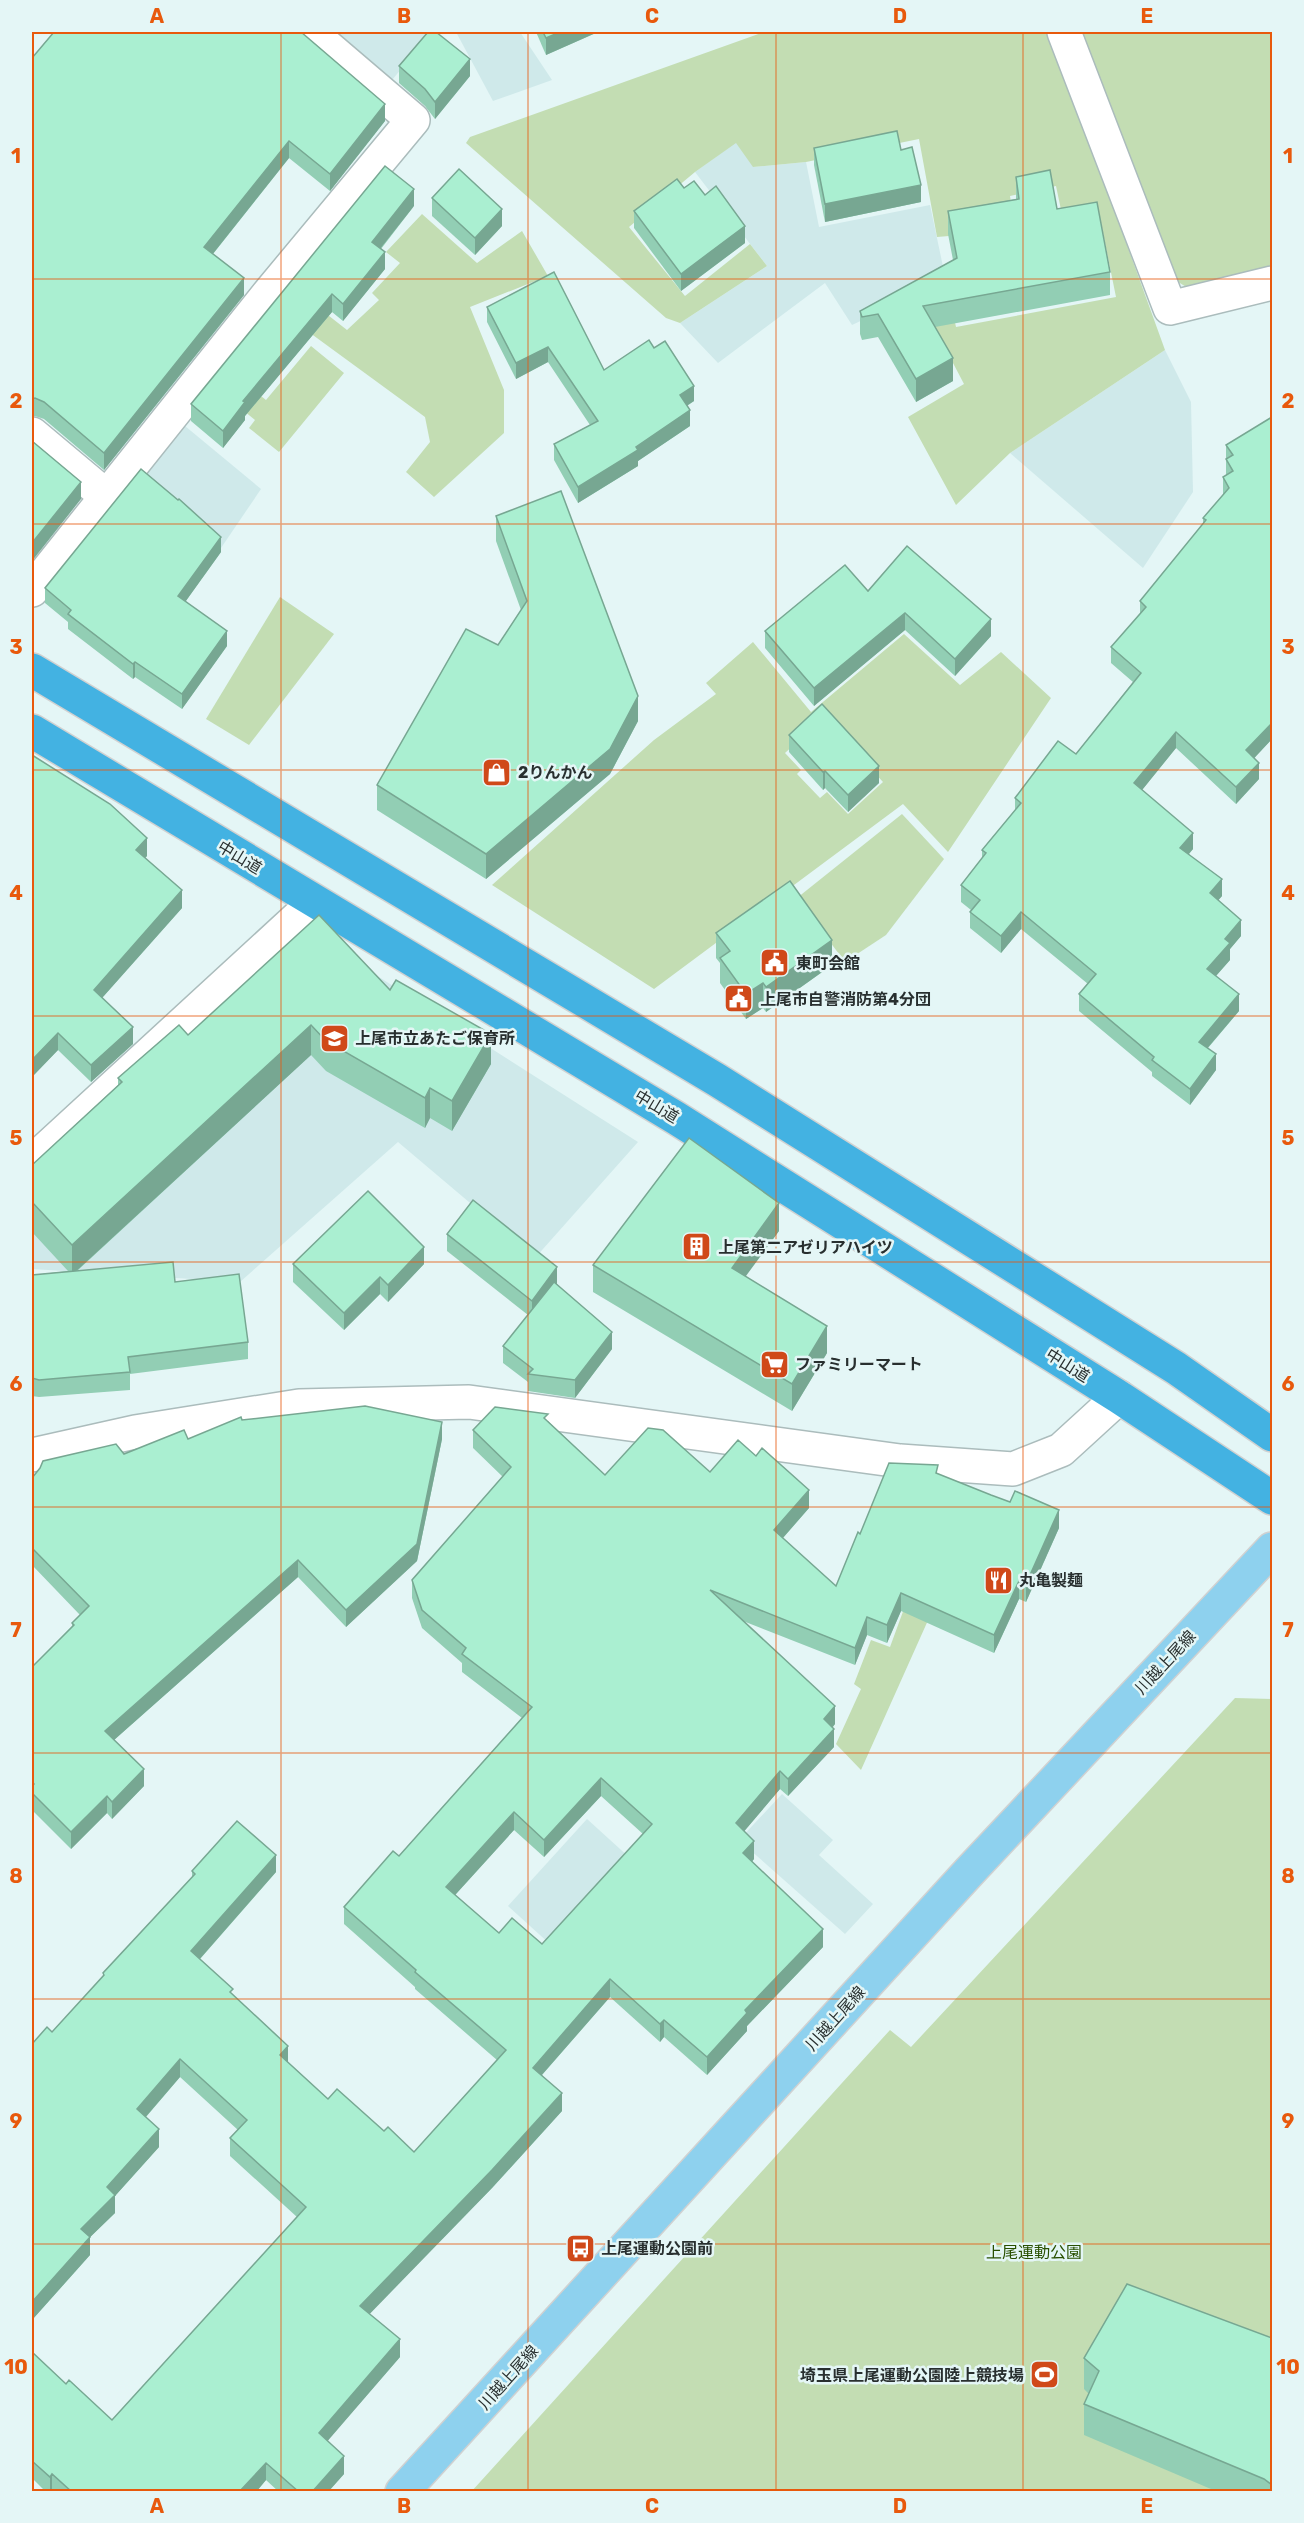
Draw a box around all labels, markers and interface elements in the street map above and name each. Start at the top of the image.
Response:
text: A [150,4,165,28]
text: B [397,4,411,28]
text: C [645,4,659,28]
text: D [893,4,907,28]
text: E [1141,4,1153,28]
text: 1 [11,144,21,168]
text: 1 [1283,144,1293,168]
text: 2 [10,389,23,413]
text: 2 [1282,389,1295,413]
text: 3 [9,635,23,659]
text: 3 [1281,635,1295,659]
shop icon: 2りんかん [481,756,513,788]
place label: 2りんかん [518,763,592,782]
street label: 中山道 [214,837,265,878]
text: 4 [9,881,23,905]
text: 4 [1281,881,1295,905]
public building icon: 東町会館 [759,947,791,979]
place label: 東町会館 [796,954,860,973]
public building icon: 上尾市自警消防第4分団 [723,983,755,1015]
place label: 上尾市自警消防第4分団 [760,990,931,1009]
school or university icon: 上尾市立あたご保育所 [318,1022,350,1054]
place label: 上尾市立あたご保育所 [355,1029,515,1048]
street label: 中山道 [631,1086,682,1127]
text: 5 [10,1126,23,1150]
text: 5 [1282,1126,1295,1150]
building icon: 上尾第二アゼリアハイツ [681,1231,713,1263]
place label: 上尾第二アゼリアハイツ [718,1238,893,1257]
street label: 中山道 [1042,1345,1093,1386]
supermarket icon: ファミリーマート [758,1348,790,1380]
place label: ファミリーマート [795,1355,923,1374]
text: 6 [9,1372,23,1396]
text: 6 [1281,1372,1295,1396]
restaurant icon: 丸亀製麺 [982,1564,1014,1596]
place label: 丸亀製麺 [1019,1571,1083,1590]
text: 7 [10,1618,22,1642]
text: 7 [1282,1618,1294,1642]
street label: 川越上尾線 [1131,1627,1200,1698]
text: 8 [9,1864,23,1888]
text: 8 [1281,1864,1295,1888]
street label: 川越上尾線 [802,1982,869,2054]
text: 9 [10,2109,23,2133]
text: 9 [1282,2109,1295,2133]
bus stop icon: 上尾運動公園前 [564,2232,596,2264]
place label: 上尾運動公園前 [601,2239,713,2258]
park label: 上尾運動公園 [986,2243,1082,2262]
street label: 川越上尾線 [475,2341,542,2413]
text: 10 [4,2355,28,2379]
text: 10 [1276,2355,1300,2379]
sports icon: 埼玉県上尾運動公園陸上競技場 [1029,2359,1061,2391]
place label: 埼玉県上尾運動公園陸上競技場 [800,2366,1024,2385]
text: A [150,2494,165,2518]
text: B [397,2494,411,2518]
text: C [645,2494,659,2518]
text: D [893,2494,907,2518]
text: E [1141,2494,1153,2518]

